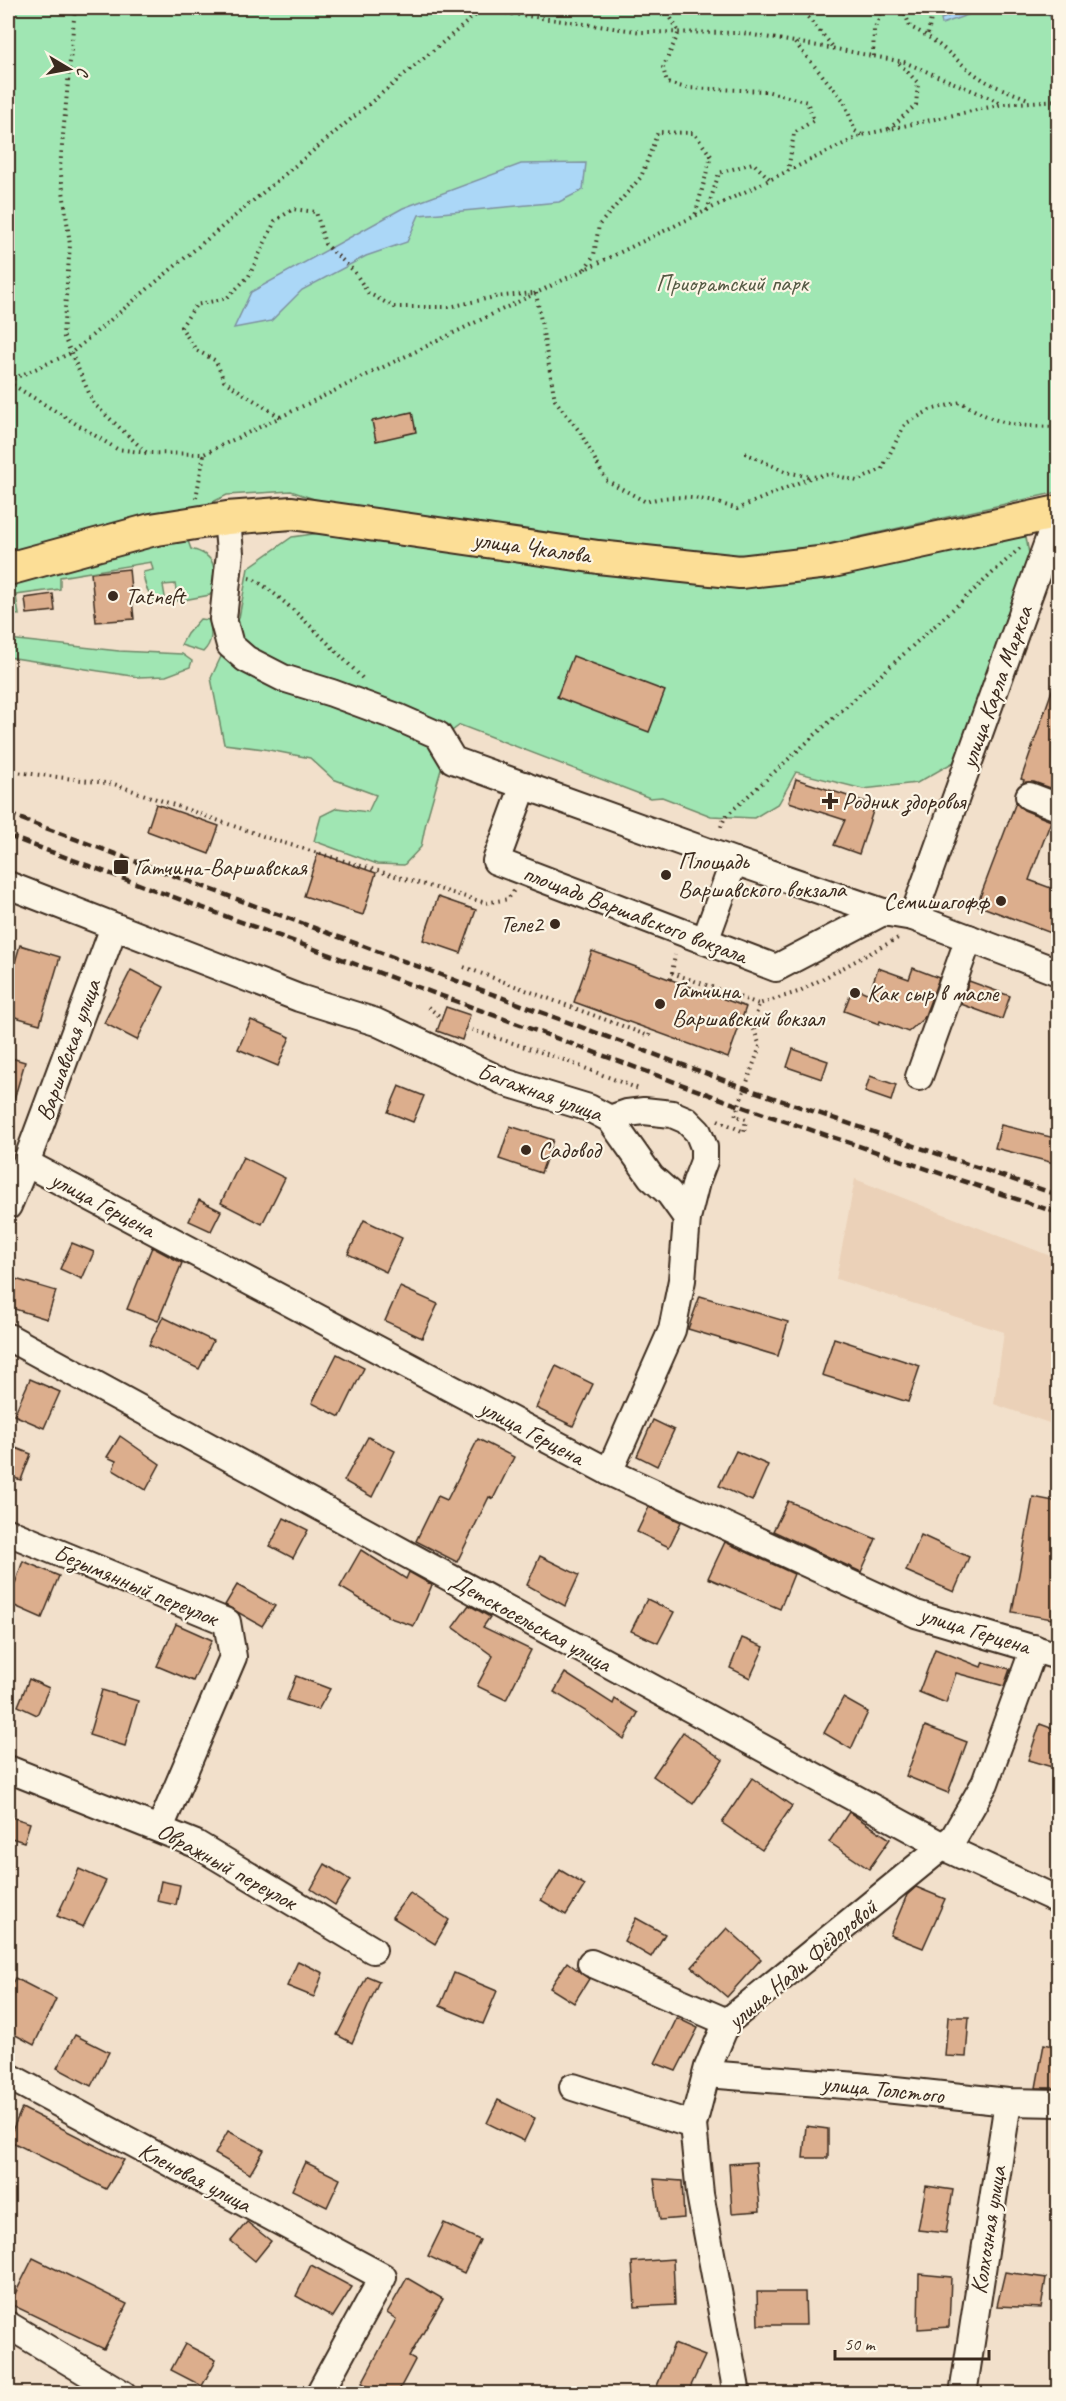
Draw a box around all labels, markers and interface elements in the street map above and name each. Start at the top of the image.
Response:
north arrow [39,39,99,99]
text: С [72,66,93,79]
park label: Приоратский парк [656,268,811,298]
street label: улица Чкалова [470,524,595,570]
place label: Tatneft [125,581,187,611]
marker: Tatneft [106,589,120,603]
street label: улица Карла Маркса [952,600,1040,774]
place label: Родник здоровья [842,786,967,817]
marker: Родник здоровья [823,794,837,808]
place label: Площадь Варшавского вокзала [678,846,848,904]
place label: Гатчина-Варшавская [134,852,308,882]
street label: площадь Варшавского вокзала [519,857,753,971]
marker: Гатчина-Варшавская [112,858,130,876]
marker: Площадь Варшавского вокзала [659,868,673,882]
place label: Семишагофф [884,886,991,916]
marker: Семишагофф [994,894,1008,908]
place label: Теле2 [500,909,545,939]
marker: Теле2 [548,917,562,931]
street label: Варшавская улица [29,974,108,1125]
place label: Гатчина Варшавский вокзал [672,975,825,1033]
place label: Как сыр в масле [867,978,1000,1008]
marker: Как сыр в масле [848,986,862,1000]
marker: Гатчина Варшавский вокзал [653,997,667,1011]
street label: Багажная улица [474,1056,608,1129]
place label: Садовод [538,1135,603,1165]
marker: Садовод [519,1143,533,1157]
street label: улица Герцена [44,1163,162,1245]
street label: улица Герцена [473,1391,591,1473]
street label: Безымянный переулок [49,1537,224,1635]
street label: Детскосельская улица [445,1565,618,1679]
street label: улица Герцена [914,1598,1036,1662]
street label: Овражный переулок [152,1815,304,1918]
street label: улица Нади Фёдоровой [719,1891,885,2037]
street label: улица Толстого [819,2067,947,2110]
street label: Кленовая улица [134,2135,258,2220]
street label: Колхозная улица [963,2163,1013,2296]
scale bar [835,2323,990,2361]
text: 50 m [844,2333,877,2355]

